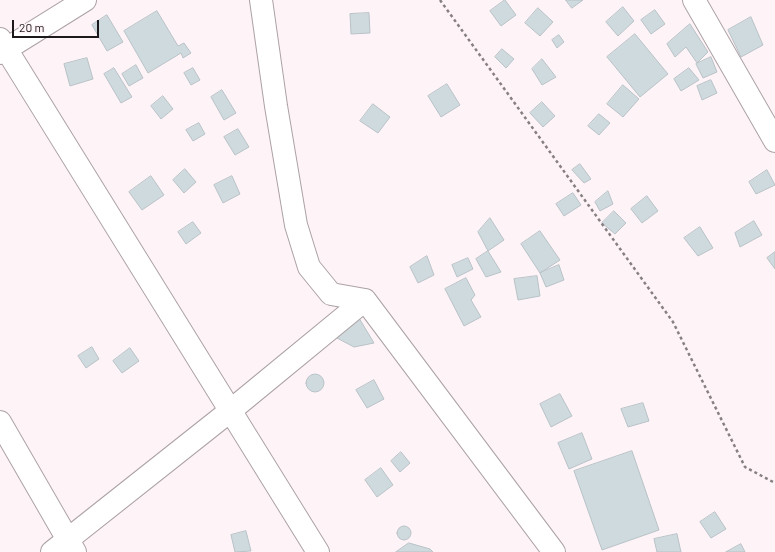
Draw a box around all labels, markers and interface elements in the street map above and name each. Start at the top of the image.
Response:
scale bar [14,12,101,38]
text: 20 m [19,20,45,34]

